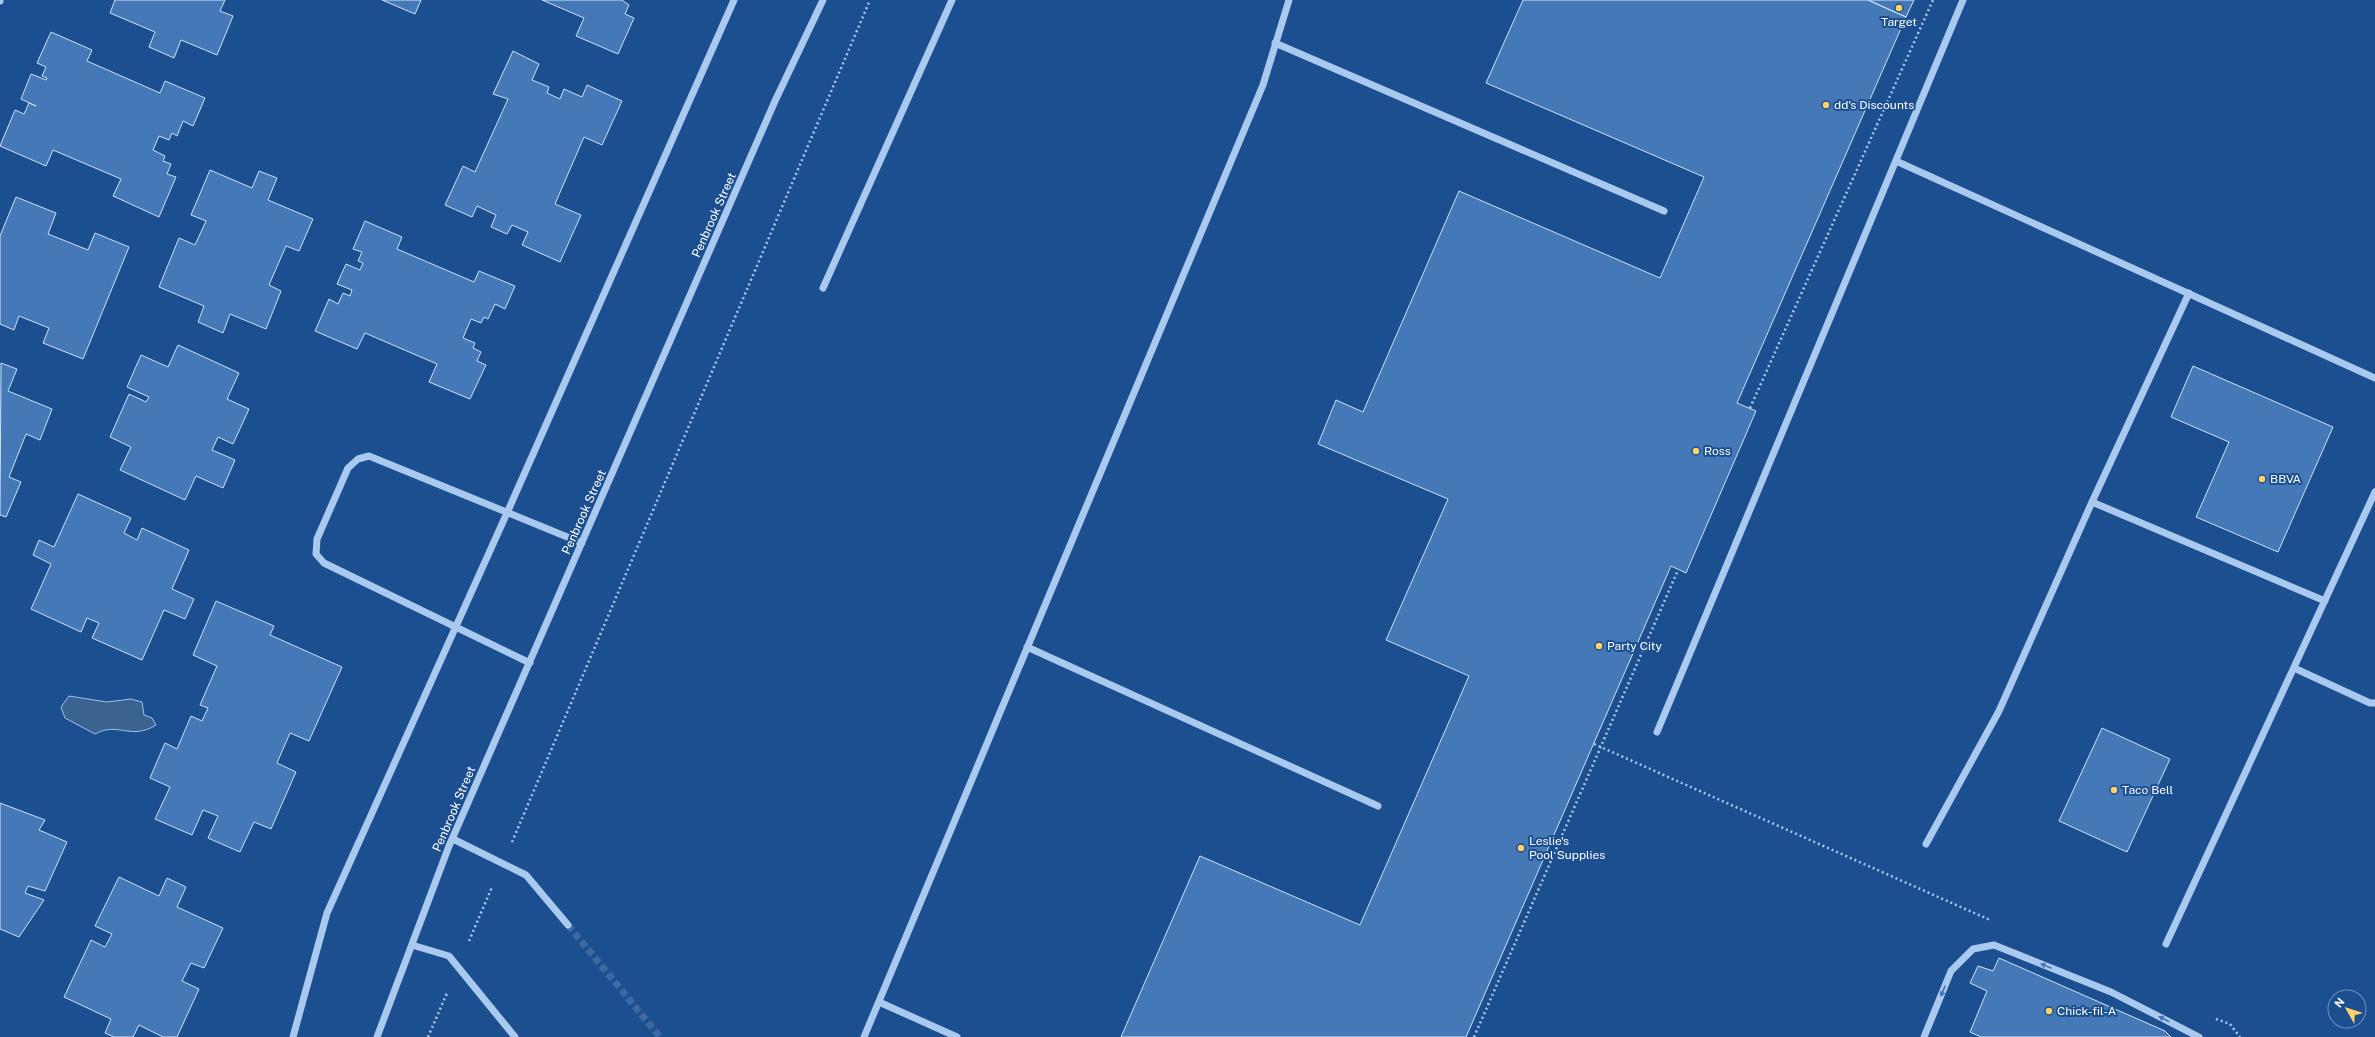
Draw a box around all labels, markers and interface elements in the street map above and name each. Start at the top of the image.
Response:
marker: Target [1894,3,1904,13]
place label: Target [1881,15,1917,29]
place label: dd's Discounts [1834,98,1914,112]
marker: dd's Discounts [1821,100,1831,110]
street label: Penbrook Street [689,170,739,260]
place label: Ross [1704,444,1731,458]
marker: Ross [1691,446,1701,456]
street label: Penbrook Street [559,467,609,557]
place label: BBVA [2270,472,2302,486]
marker: BBVA [2257,474,2267,484]
place label: Party City [1607,639,1663,653]
marker: Party City [1594,641,1604,651]
street label: Penbrook Street [430,764,478,854]
place label: Taco Bell [2122,783,2173,797]
marker: Taco Bell [2109,785,2119,795]
place label: Leslie's Pool Supplies [1529,834,1605,862]
marker: Leslie's Pool Supplies [1516,843,1526,853]
one-way arrow [2039,962,2051,968]
one-way arrow [1940,986,1946,997]
north arrow [2327,989,2367,1029]
text: N [2332,996,2347,1010]
place label: Chick-fil-A [2057,1004,2117,1018]
marker: Chick-fil-A [2044,1006,2054,1016]
one-way arrow [2159,1016,2170,1022]

